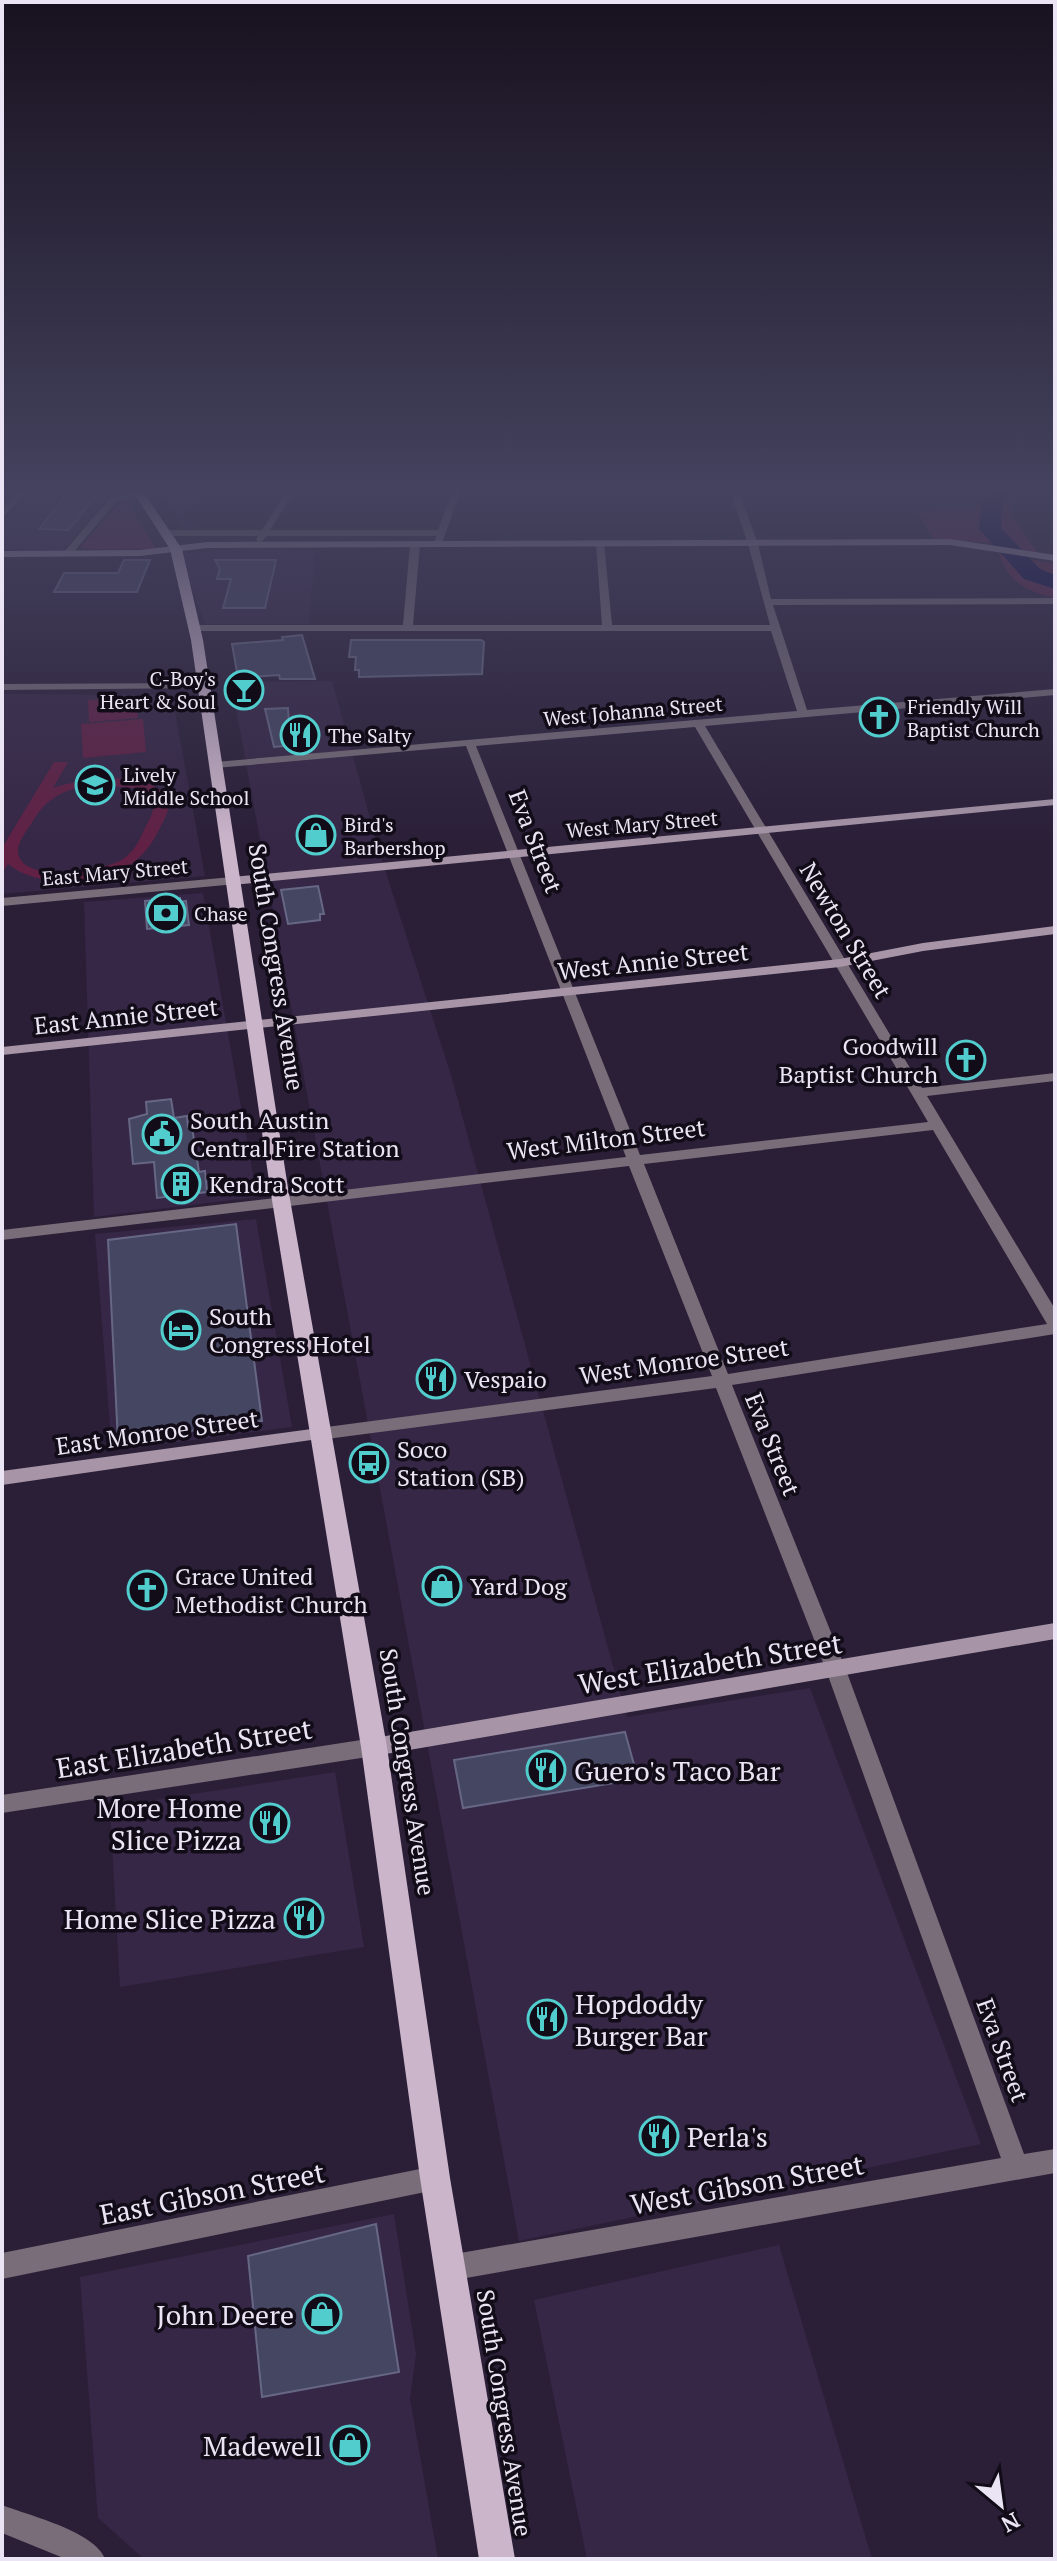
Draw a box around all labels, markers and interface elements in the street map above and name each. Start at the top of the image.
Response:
place label: C-Boy's Heart & Soul [100,665,216,715]
bar icon: C-Boy's Heart & Soul [223,669,265,711]
street label: West Johanna Street [542,690,724,732]
place label: Friendly Will Baptist Church [907,693,1040,743]
church icon: Friendly Will Baptist Church [858,696,900,738]
restaurant icon: The Salty [279,714,321,756]
place label: The Salty [328,722,412,749]
place label: Lively Middle School [123,761,249,811]
school or university icon: Lively Middle School [74,764,116,806]
street label: Eva Street [502,785,570,897]
street label: West Mary Street [565,804,720,844]
place label: Bird's Barbershop [344,811,446,861]
shop icon: Bird's Barbershop [295,814,337,856]
street label: South Congress Avenue [242,841,312,1093]
street label: East Mary Street [41,852,190,892]
street label: Newton Street [793,856,899,1004]
bank icon: Chase [145,892,187,934]
place label: Chase [194,900,247,927]
street label: West Annie Street [556,935,750,987]
street label: East Annie Street [32,990,220,1042]
place label: Goodwill Baptist Church [779,1030,938,1090]
church icon: Goodwill Baptist Church [945,1039,987,1081]
place label: South Austin Central Fire Station [190,1104,399,1164]
street label: West Milton Street [505,1111,707,1167]
public building icon: South Austin Central Fire Station [141,1113,183,1155]
building icon: Kendra Scott [160,1163,202,1205]
place label: Kendra Scott [209,1168,345,1200]
place label: South Congress Hotel [209,1300,371,1360]
hotel icon: South Congress Hotel [160,1309,202,1351]
street label: West Monroe Street [577,1330,791,1392]
restaurant icon: Vespaio [415,1358,457,1400]
place label: Vespaio [464,1363,547,1395]
street label: Eva Street [738,1388,808,1500]
street label: East Monroe Street [54,1402,260,1462]
place label: Soco Station (SB) [397,1433,524,1493]
bus stop icon: Soco Station (SB) [348,1442,390,1484]
place label: Grace United Methodist Church [175,1560,368,1620]
shop icon: Yard Dog [421,1565,463,1607]
church icon: Grace United Methodist Church [126,1569,168,1611]
place label: Yard Dog [470,1570,567,1602]
street label: West Elizabeth Street [576,1624,845,1702]
street label: South Congress Avenue [373,1646,443,1898]
street label: East Elizabeth Street [54,1709,315,1786]
restaurant icon: Guero's Taco Bar [525,1749,567,1791]
place label: Guero's Taco Bar [574,1752,781,1789]
place label: More Home Slice Pizza [96,1789,242,1858]
restaurant icon: More Home Slice Pizza [249,1802,291,1844]
restaurant icon: Home Slice Pizza [283,1897,325,1939]
place label: Home Slice Pizza [64,1900,276,1937]
place label: Hopdoddy Burger Bar [575,1985,708,2054]
street label: Eva Street [969,1994,1037,2106]
restaurant icon: Hopdoddy Burger Bar [526,1998,568,2040]
restaurant icon: Perla's [638,2115,680,2157]
place label: Perla's [687,2118,768,2155]
street label: West Gibson Street [627,2145,867,2223]
street label: East Gibson Street [96,2153,328,2233]
street label: South Congress Avenue [470,2287,540,2539]
shop icon: John Deere [301,2293,343,2335]
place label: John Deere [156,2296,294,2333]
shop icon: Madewell [329,2424,371,2466]
place label: Madewell [203,2427,322,2464]
north arrow [961,2465,1041,2545]
text: N [996,2506,1025,2540]

